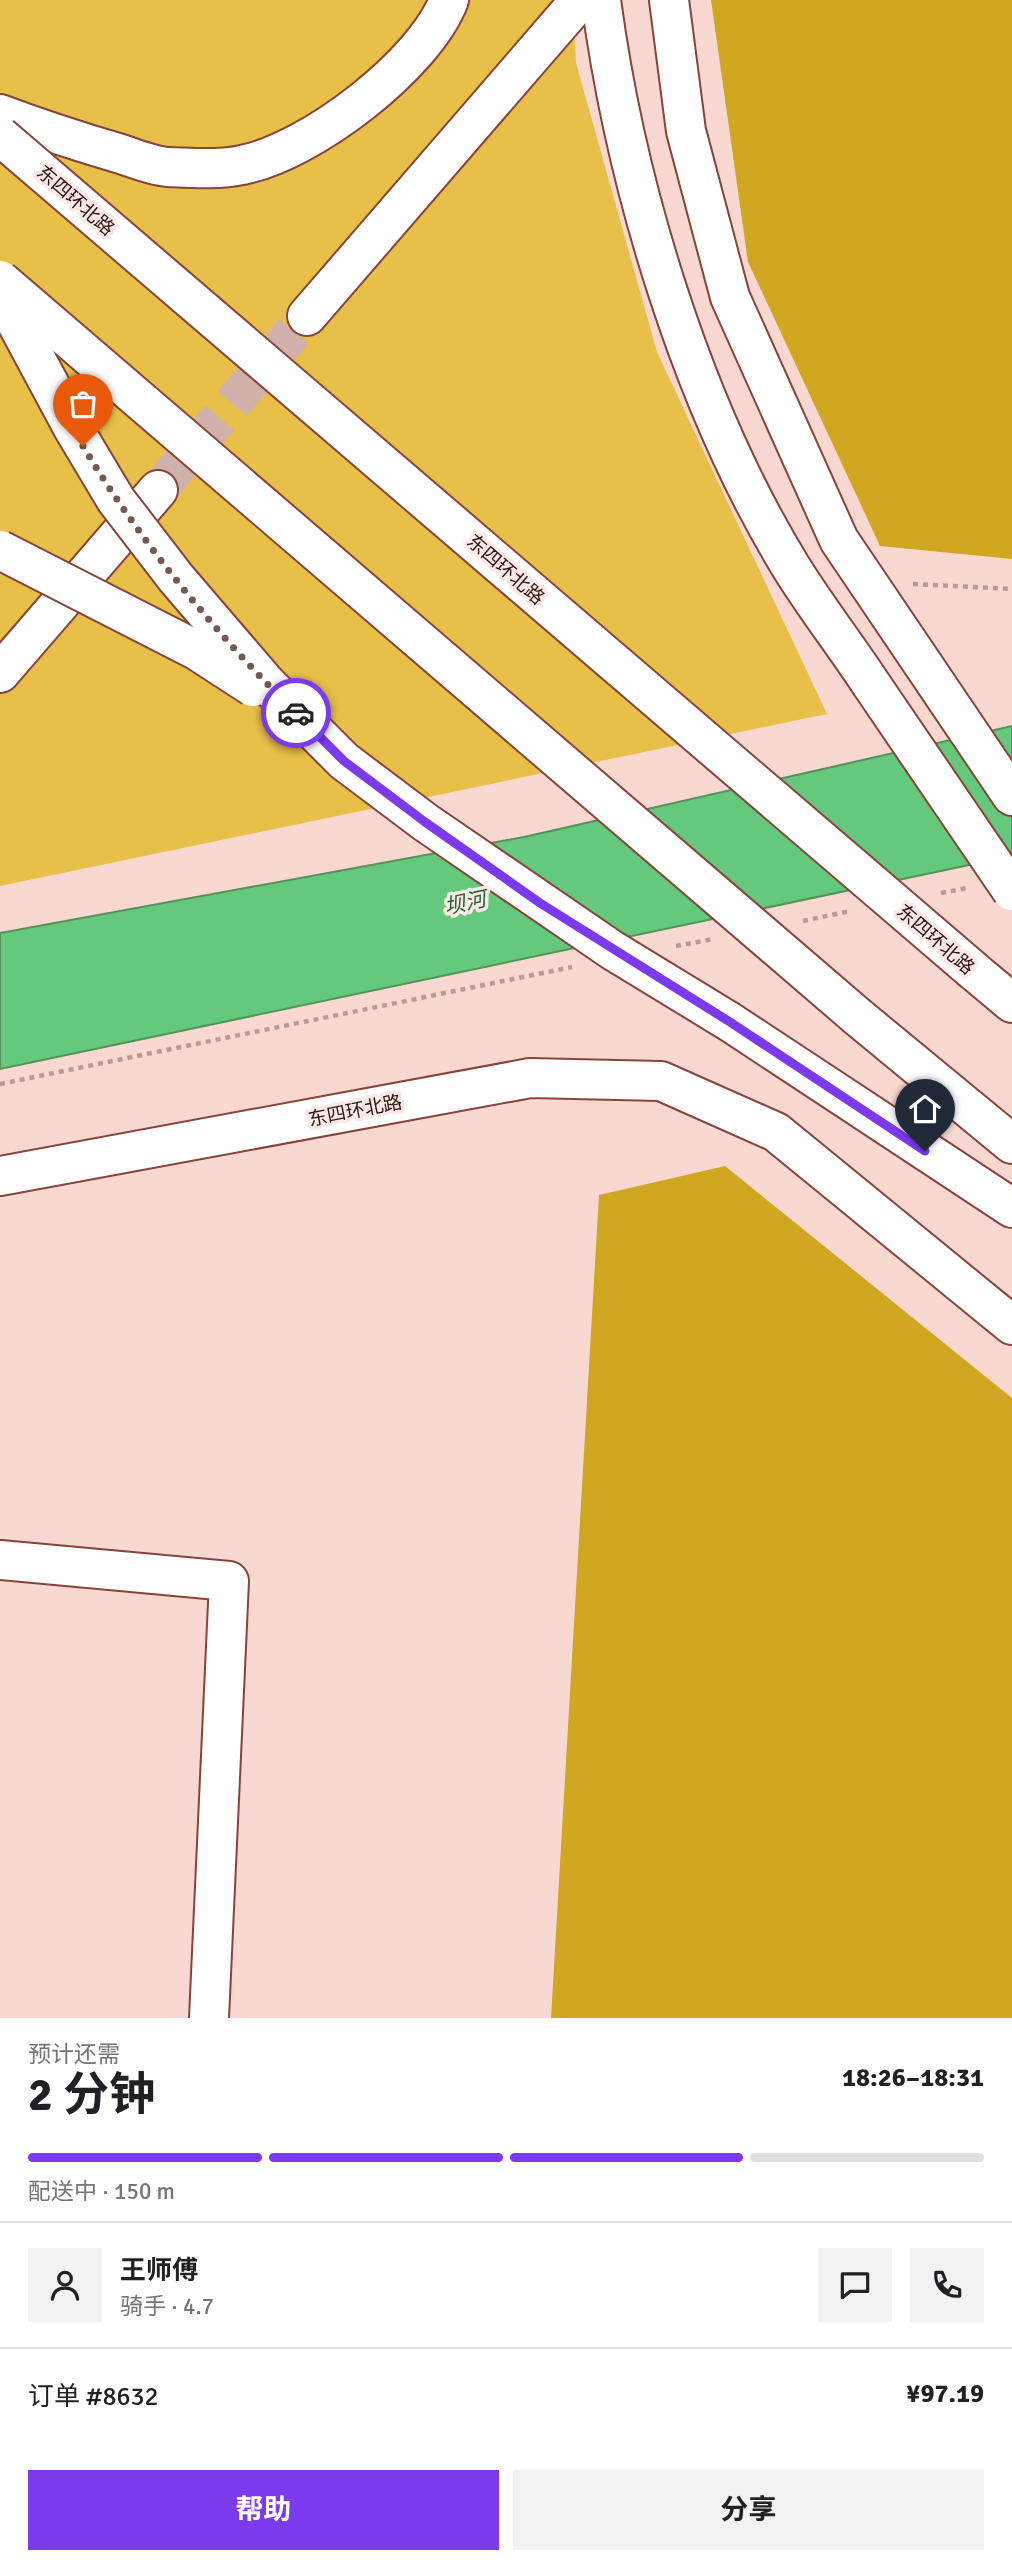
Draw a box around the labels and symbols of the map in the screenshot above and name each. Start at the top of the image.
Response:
street label: 东四环北路 [32,161,119,241]
pin [53,374,113,446]
street label: 东四环北路 [462,530,549,610]
courier [261,678,331,748]
water label: 坝河 [442,885,492,920]
street label: 东四环北路 [892,900,979,980]
pin [895,1079,955,1151]
street label: 东四环北路 [306,1090,404,1132]

